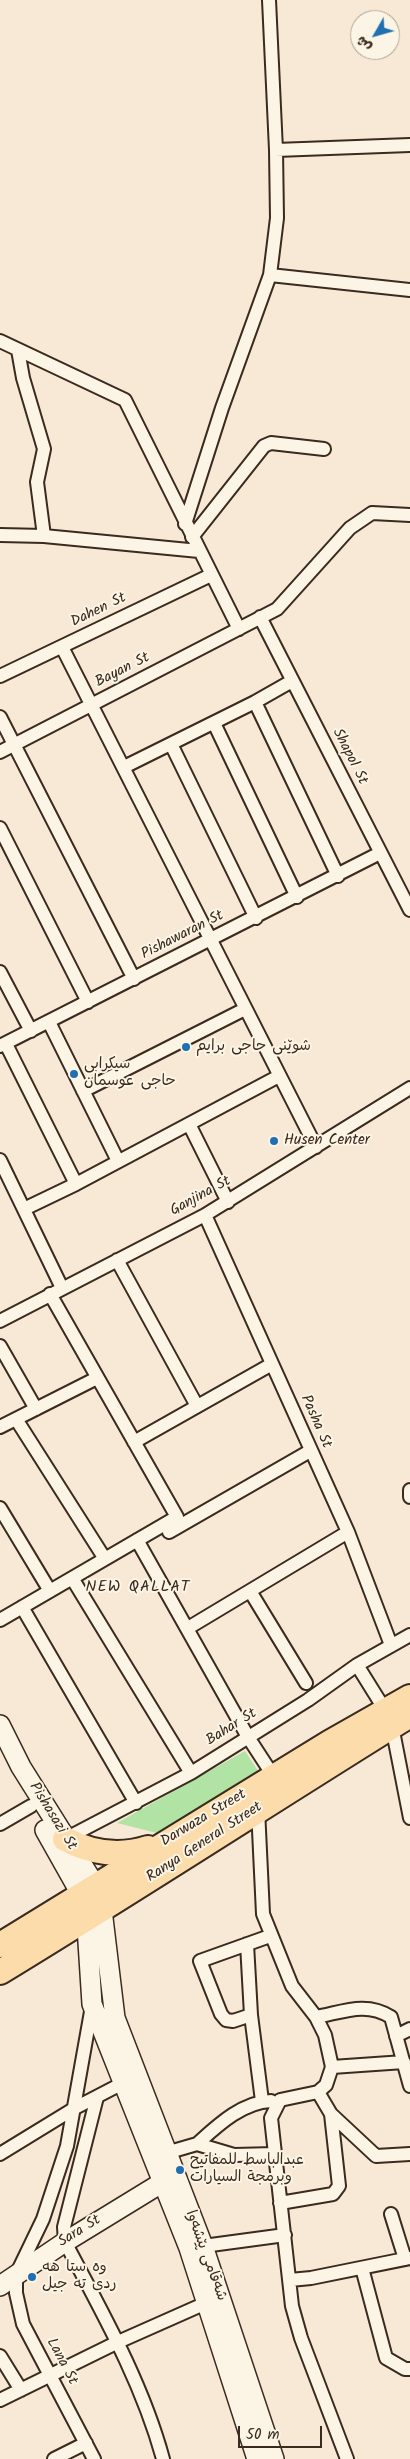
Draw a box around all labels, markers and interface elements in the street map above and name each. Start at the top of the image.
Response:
north arrow [350,10,400,60]
text: ش [351,31,377,56]
street label: Dahen St [68,590,130,632]
street label: Bayan St [93,650,153,692]
street label: Shapol St [327,726,371,788]
street label: Pishawaran St [139,908,227,964]
place label: شوێنی حاجی برایم [196,1038,311,1056]
marker: شوێنی حاجی برایم [180,1041,192,1053]
place label: سیکرابی حاجی عوسمان [84,1056,176,1091]
marker: سیکرابی حاجی عوسمان [68,1068,80,1080]
place label: Husen Center [284,1132,370,1150]
marker: Husen Center [268,1135,280,1147]
street label: Ganjina St [168,1173,234,1221]
street label: Pasha St [295,1393,335,1451]
district label: NEW QALLAT [84,1578,192,1598]
street label: Bahar St [203,1705,261,1751]
street label: Pishasazi St [24,1780,80,1854]
street label: Darwaza Street [158,1786,250,1852]
street label: Ranya General Street [144,1799,266,1887]
place label: عبدالباسط للمفاتيح وبرمجة السيارات [190,2152,304,2187]
marker: عبدالباسط للمفاتيح وبرمجة السيارات [174,2164,186,2176]
street label: شەقامی پێشەوا [180,2208,230,2304]
street label: Sara St [55,2212,105,2252]
place label: وه ستا هه ردى ته جيل [42,2259,116,2294]
marker: وه ستا هه ردى ته جيل [26,2271,38,2283]
street label: Lana St [41,2336,81,2388]
scale bar [240,2416,324,2448]
text: 50 m [246,2423,280,2447]

